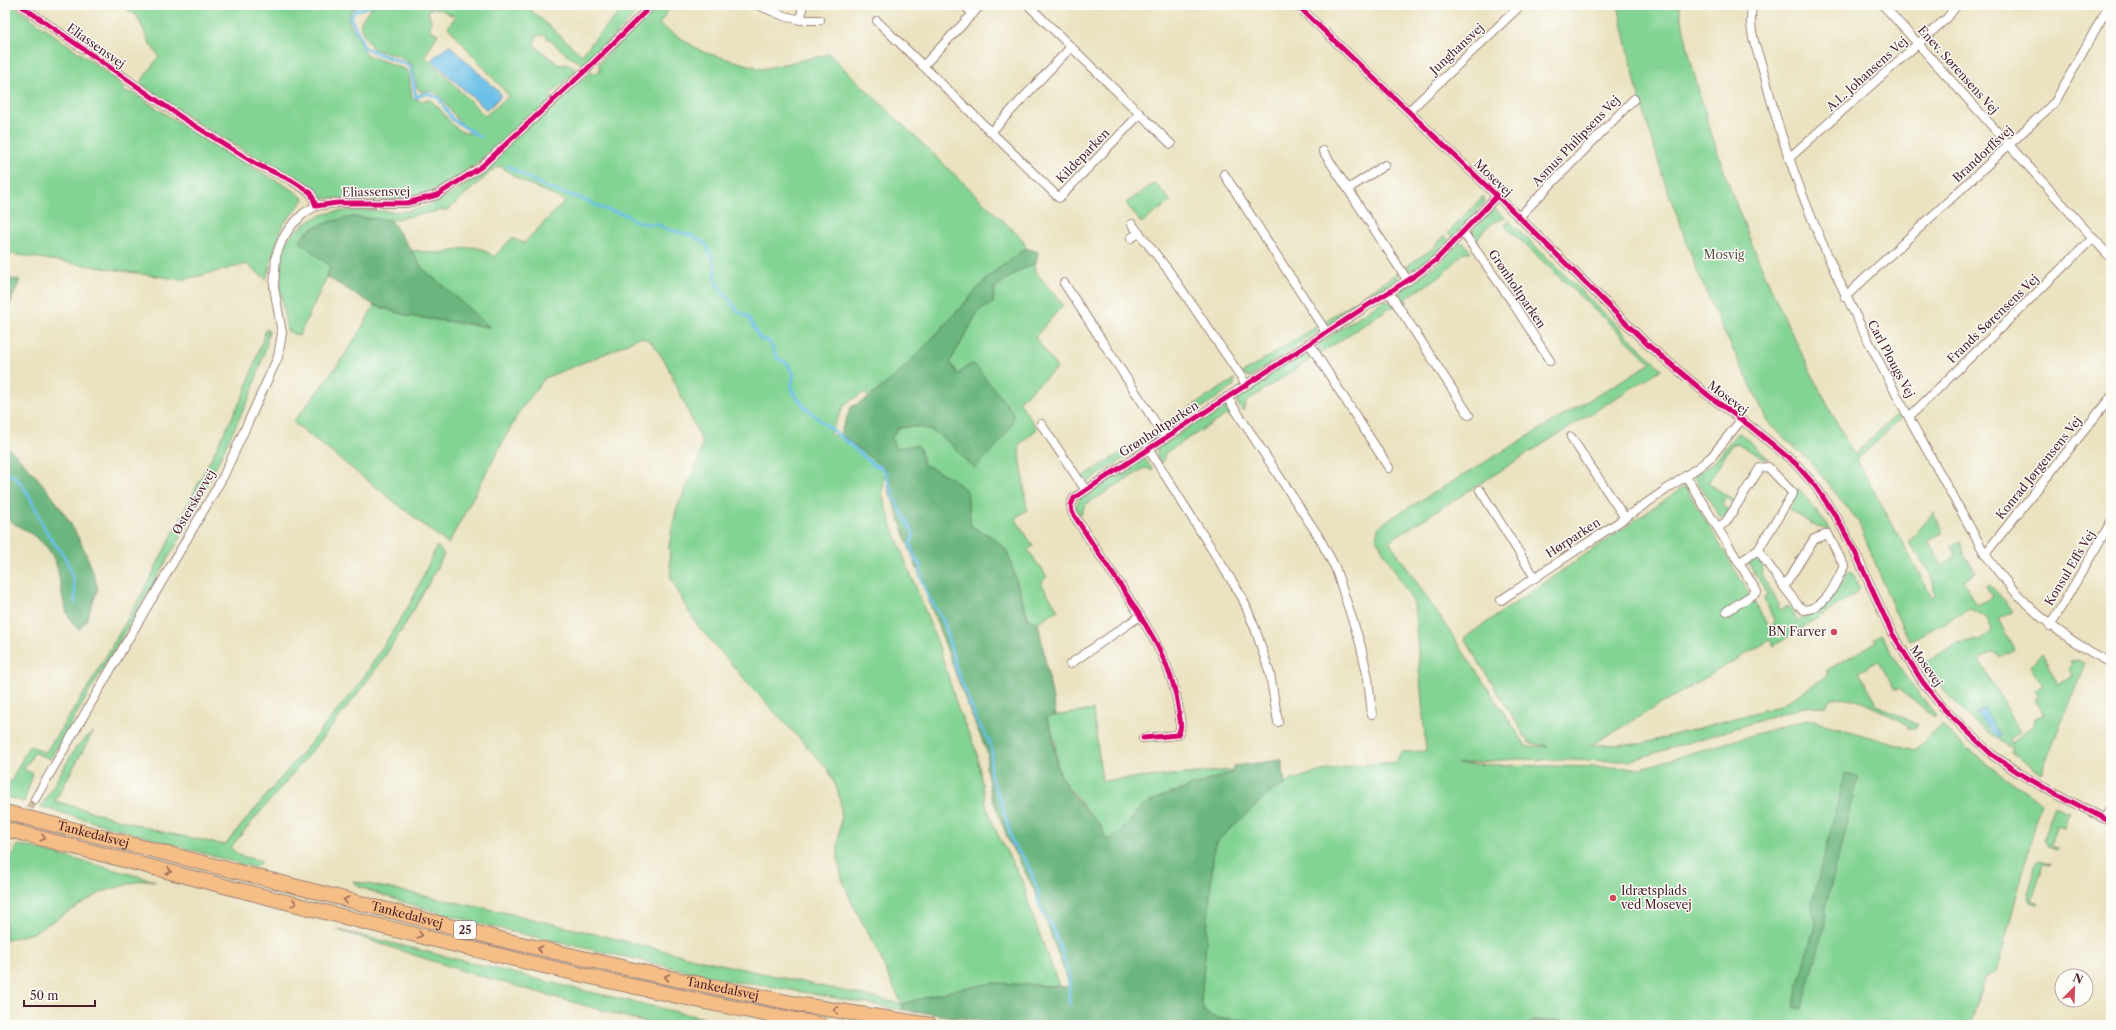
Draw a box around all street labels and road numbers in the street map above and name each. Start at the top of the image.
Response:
street label: Eliassensvej [64,20,128,71]
street label: Junghansvej [1425,20,1487,79]
street label: Enev. Sørensens Vej [1915,23,2002,117]
street label: A.L. Johansens Vej [1822,33,1910,115]
street label: Asmus Philipsens Vej [1528,92,1623,190]
street label: Brandorffsvej [1950,122,2016,185]
street label: Kildeparken [1053,125,1113,186]
street label: Mosevej [1471,156,1516,199]
street label: Eliassensvej [342,183,410,200]
street label: Grønholtparken [1486,246,1550,331]
street label: Frands Sørensens Vej [1944,271,2042,366]
street label: Carl Plougs Vej [1865,317,1918,400]
street label: Mosevej [1705,377,1752,418]
street label: Grønholtparken [1116,397,1202,460]
street label: Konrad Jørgensens Vej [1993,413,2085,522]
street label: Østerskovvej [169,467,218,537]
street label: Hørparken [1543,514,1603,561]
street label: Konsul Effs Vej [2041,527,2098,608]
street label: Mosevej [1907,642,1946,689]
street label: Tankedalsvej [56,818,131,851]
street label: Tankedalsvej [370,898,445,931]
road number: 25 [454,921,476,939]
street label: Tankedalsvej [685,973,760,1003]

